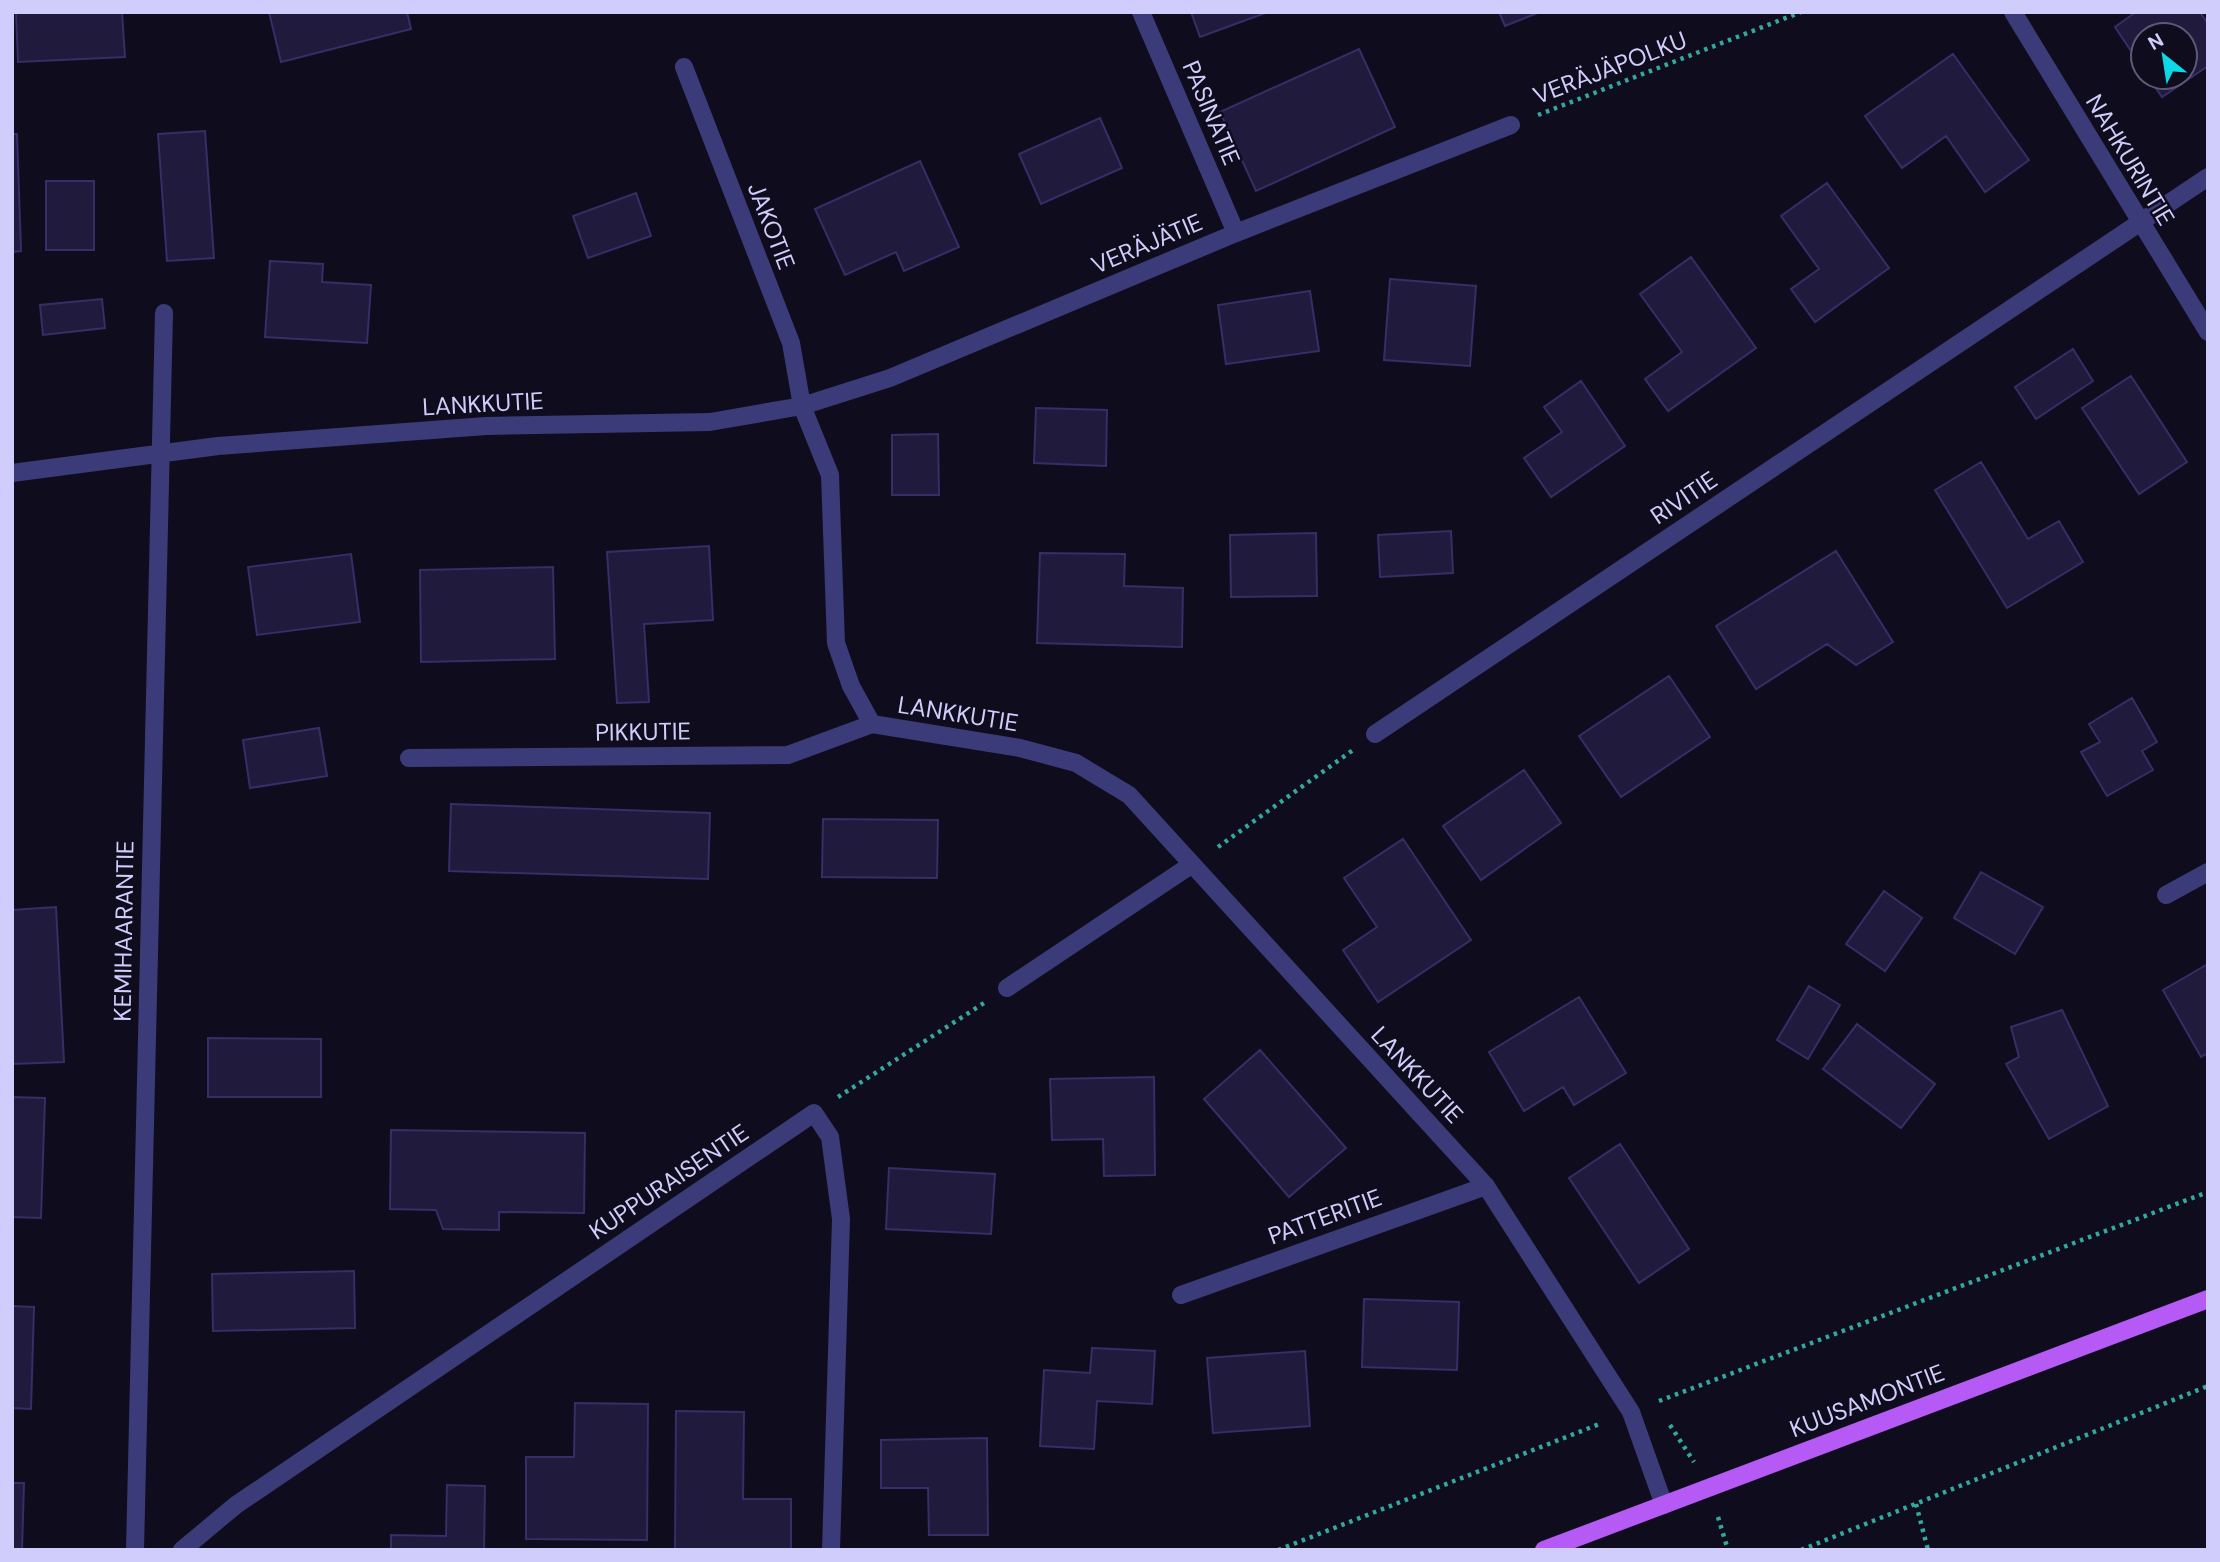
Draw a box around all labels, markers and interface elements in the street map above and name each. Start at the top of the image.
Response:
north arrow [2129,21,2199,91]
street label: VERÄJÄPOLKU [1529,24,1691,111]
text: N [2143,27,2168,56]
street label: PASINATIE [1176,56,1247,170]
street label: NAHKURINTIE [2079,88,2182,231]
street label: JAKOTIE [741,178,802,274]
street label: VERÄJÄTIE [1087,206,1207,281]
street label: LANKKUTIE [421,385,544,422]
street label: RIVITIE [1644,464,1723,531]
street label: LANKKUTIE [896,689,1021,738]
street label: PIKKUTIE [595,715,691,748]
street label: KEMIHAARANTIE [106,840,141,1022]
street label: LANKKUTIE [1365,1020,1470,1130]
street label: KUPPURAISENTIE [583,1117,754,1246]
street label: PATTERITIE [1264,1182,1386,1251]
street label: KUUSAMONTIE [1785,1357,1949,1444]

